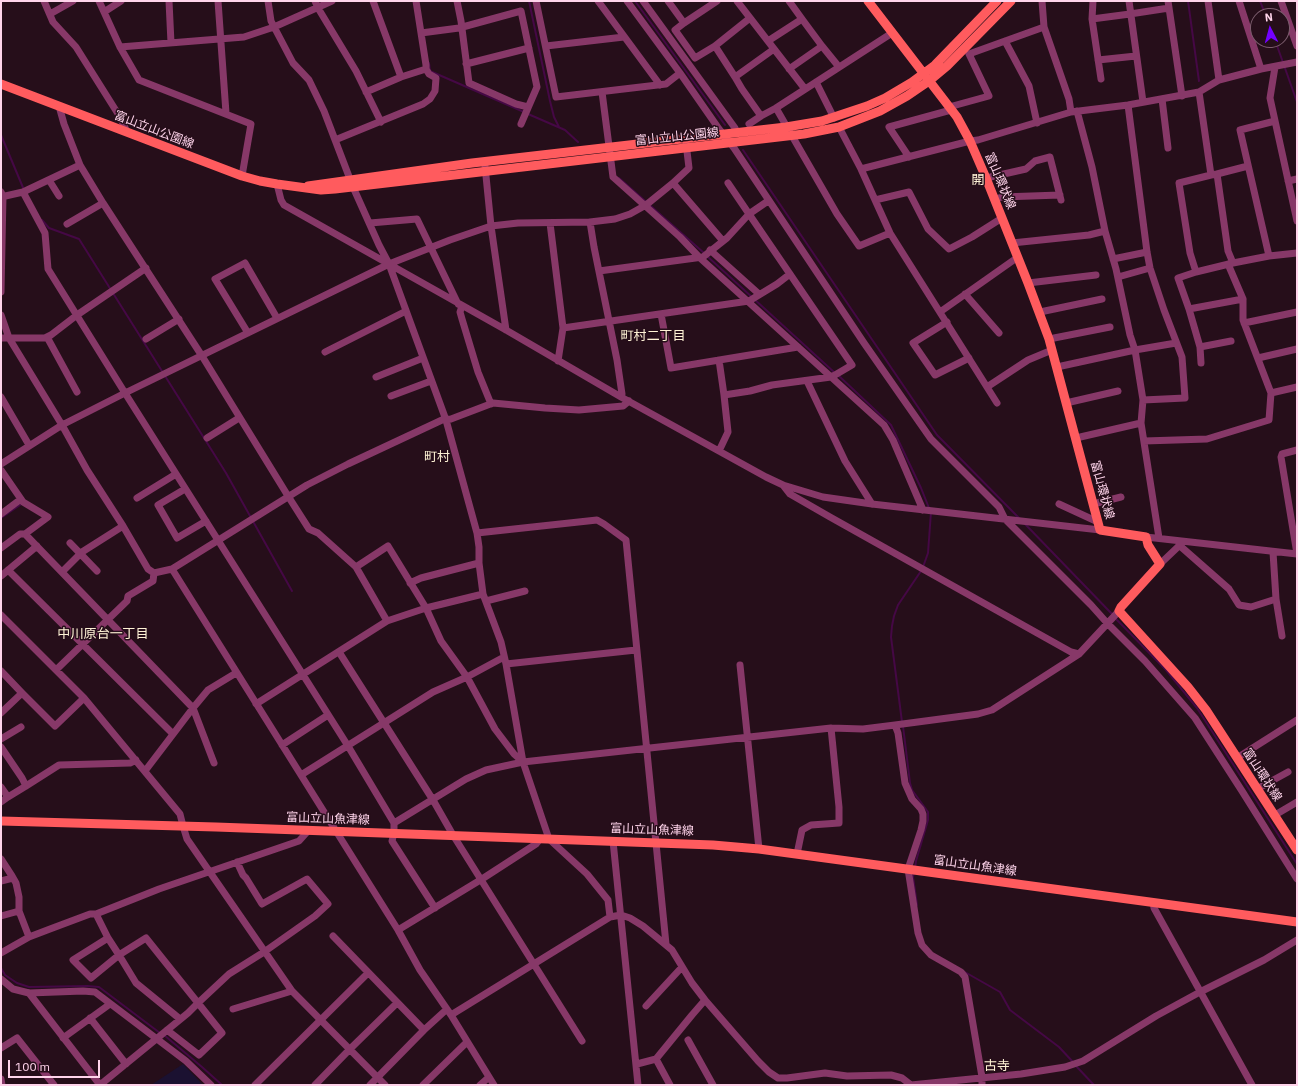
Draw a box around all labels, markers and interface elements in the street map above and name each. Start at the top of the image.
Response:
north arrow [1250,8,1290,48]
text: N [1264,10,1274,24]
street label: 富山立山公園線 [112,108,196,152]
street label: 富山立山公園線 [634,125,720,149]
street label: 富山環状線 [982,151,1018,211]
district label: 開 [972,172,984,188]
district label: 町村二丁目 [621,328,685,344]
district label: 町村 [424,449,450,465]
street label: 富山環状線 [1087,459,1117,521]
district label: 中川原台一丁目 [58,626,148,642]
street label: 富山環状線 [1240,746,1284,804]
street label: 富山立山魚津線 [286,810,370,828]
street label: 富山立山魚津線 [610,821,694,839]
street label: 富山立山魚津線 [932,853,1018,879]
scale bar [10,1052,102,1078]
district label: 古寺 [984,1058,1010,1074]
text: 100 m [15,1059,50,1074]

